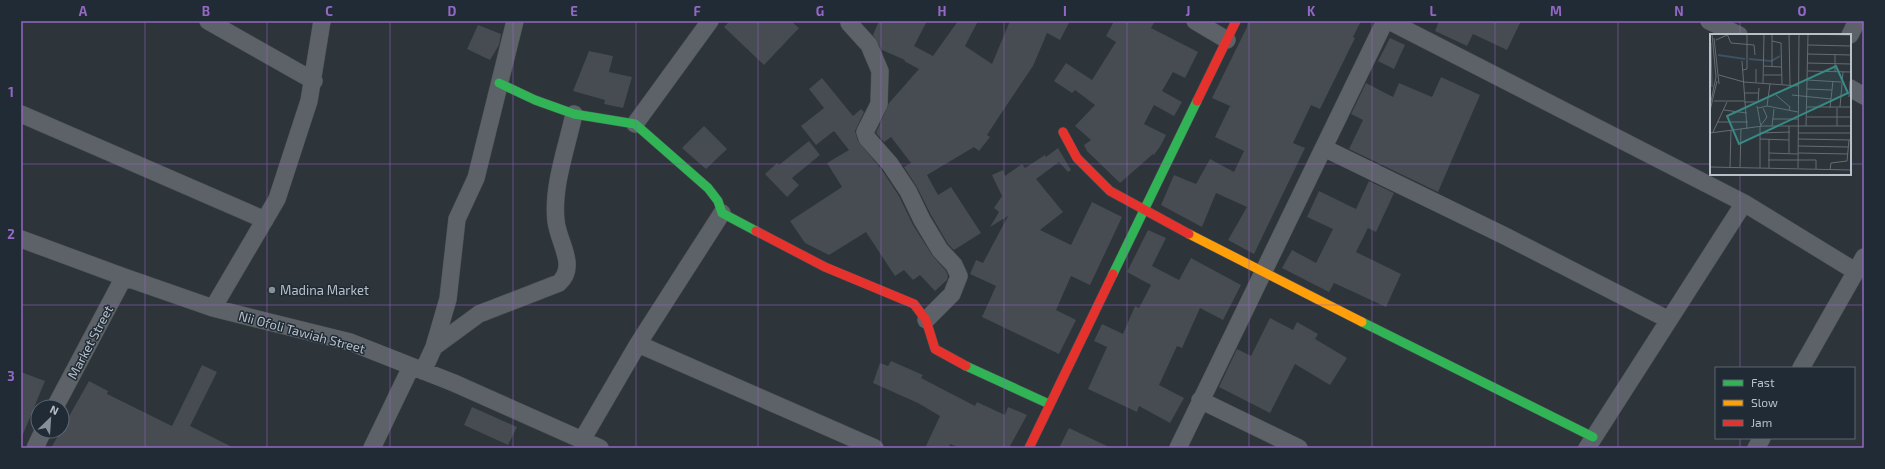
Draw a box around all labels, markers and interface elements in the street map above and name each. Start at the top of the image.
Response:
text: A [79,3,88,19]
text: B [202,3,210,19]
text: C [325,3,333,19]
text: D [448,3,457,19]
text: E [570,3,578,19]
text: F [693,3,701,19]
text: G [816,3,824,19]
text: H [938,3,947,19]
text: I [1063,3,1067,19]
text: J [1186,3,1190,19]
text: K [1307,3,1316,19]
text: L [1430,3,1437,19]
text: M [1550,3,1562,19]
text: N [1674,3,1684,19]
text: O [1798,3,1807,19]
inset map [1710,34,1851,175]
text: 1 [8,84,14,100]
text: 2 [7,226,15,242]
place label: Madina Market [280,282,369,298]
marker: Madina Market [267,285,277,295]
street label: Market Street [64,302,116,382]
street label: Nii Ofoli Tawiah Street [237,307,367,357]
legend [1715,367,1855,439]
text: 3 [7,368,15,384]
text: Fast [1751,375,1775,389]
text: Slow [1751,395,1778,409]
north arrow [30,399,70,439]
text: N [48,402,61,417]
text: Jam [1751,415,1772,429]

